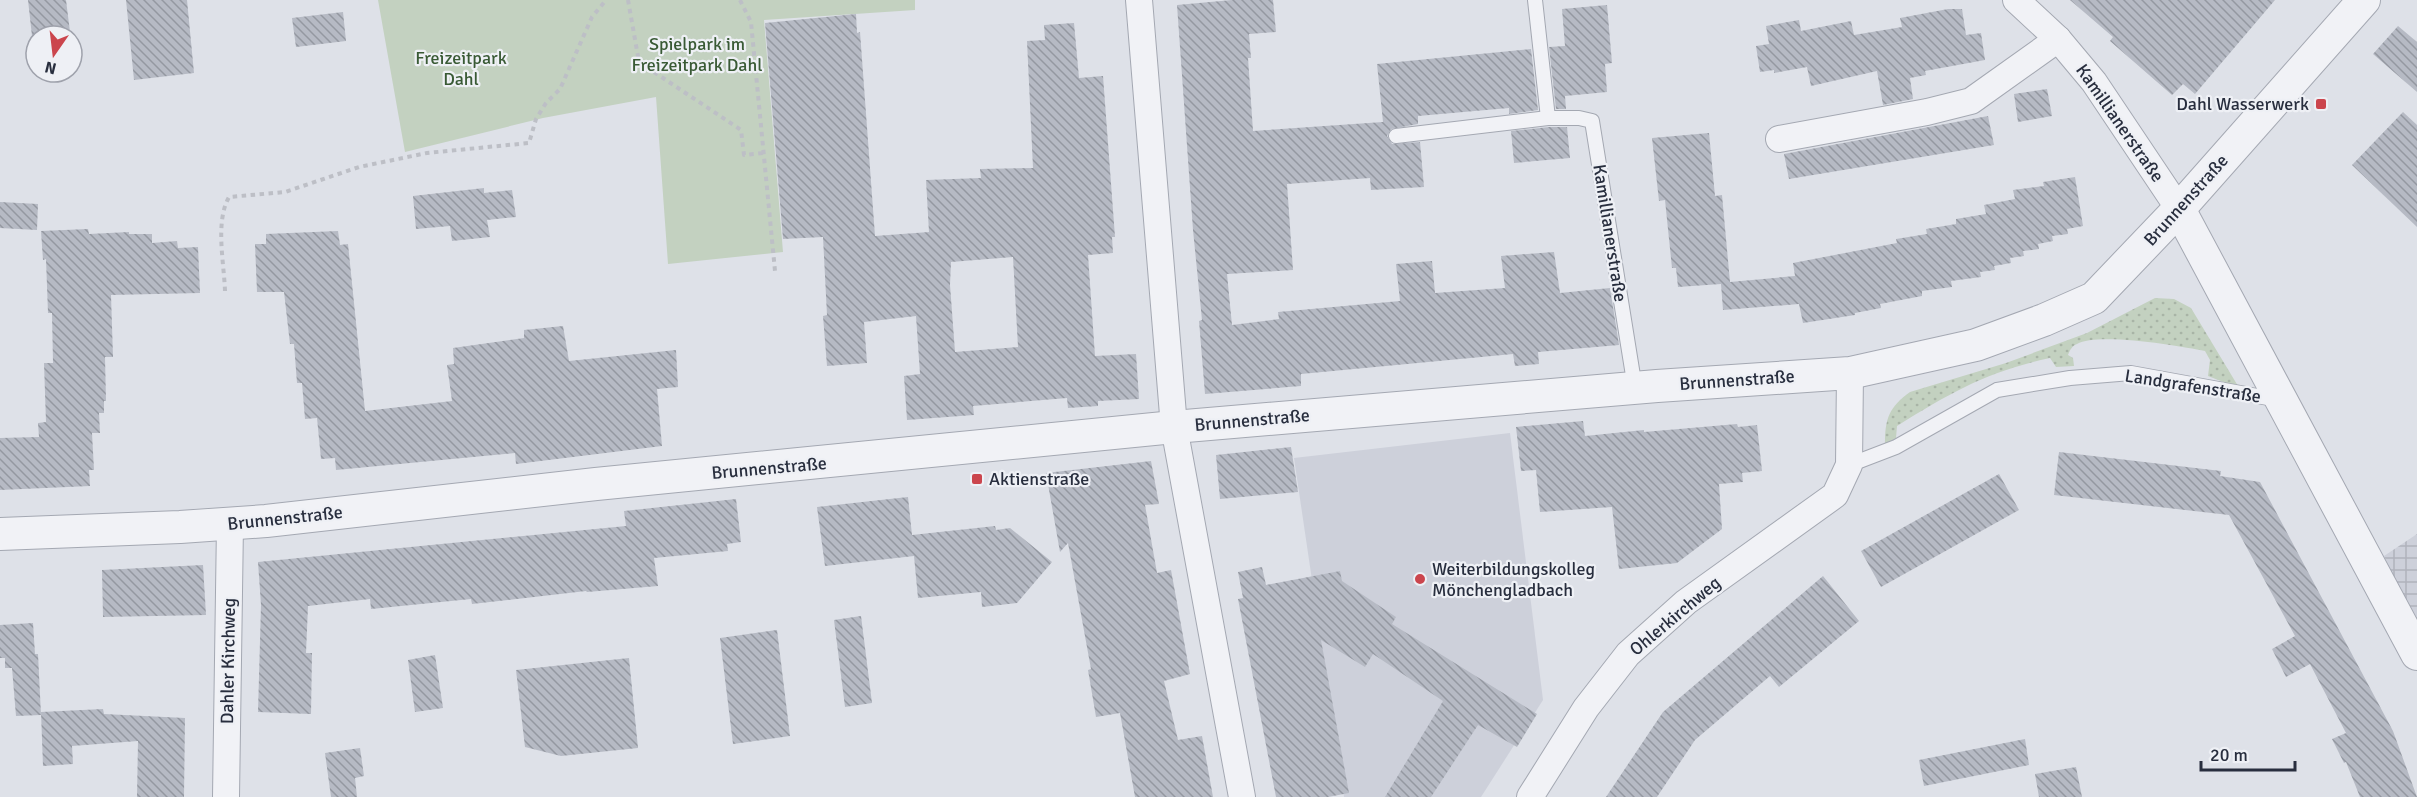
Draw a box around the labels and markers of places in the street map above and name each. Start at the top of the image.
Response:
place label: Dahl Wasserwerk [2176,93,2309,115]
marker: Dahl Wasserwerk [2314,97,2328,111]
place label: Aktienstraße [989,468,1089,490]
marker: Aktienstraße [970,472,984,486]
place label: Weiterbildungskolleg Mönchengladbach [1432,558,1595,601]
marker: Weiterbildungskolleg Mönchengladbach [1413,572,1427,586]

